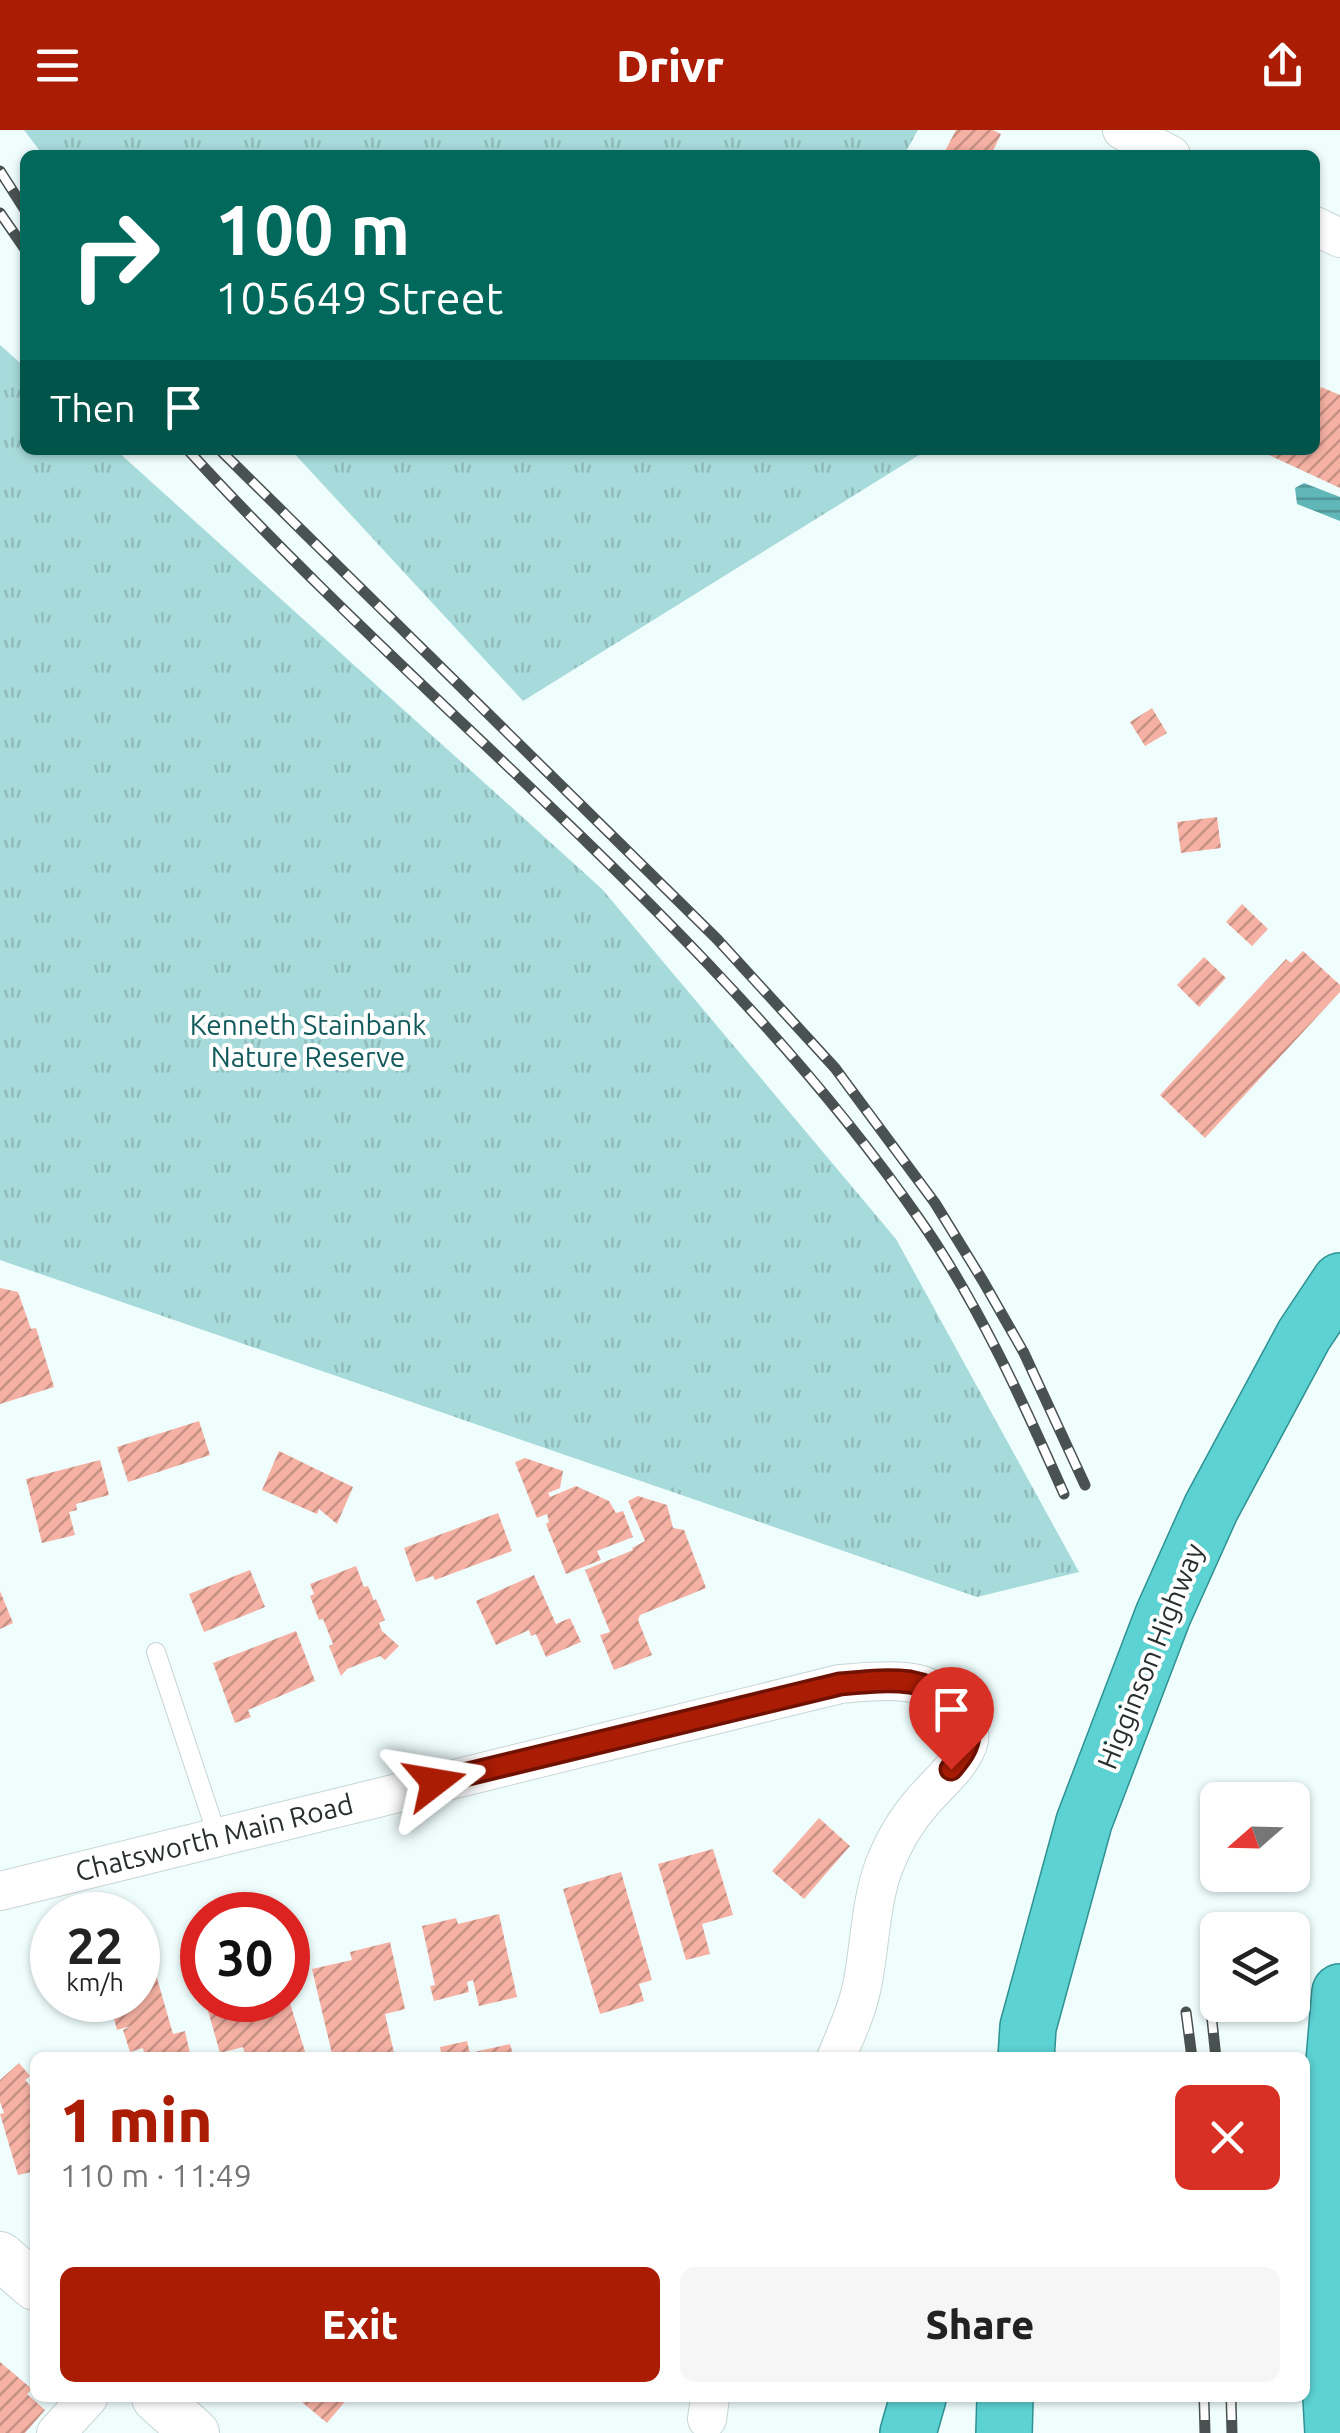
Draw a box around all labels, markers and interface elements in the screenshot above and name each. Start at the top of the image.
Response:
icon: menu [30,38,85,93]
icon: share [1255,38,1310,93]
text: Drivr [616,40,724,91]
icon: right [50,190,180,320]
text: 100 m [215,190,410,268]
text: 105649 Street [215,272,503,323]
icon: arrive [156,380,211,435]
text: Then [50,387,136,429]
park label: Kenneth Stainbank Nature Reserve [190,1009,426,1072]
street label: Higginson Highway [1091,1539,1209,1773]
pin [909,1667,994,1770]
icon: arrive [924,1682,979,1737]
position arrow [383,1730,487,1834]
north arrow [1200,1782,1310,1892]
map controls [1200,1782,1310,2022]
street label: Chatsworth Main Road [72,1787,356,1887]
speed limit sign: 30 [180,1892,310,2022]
button: layers [1200,1912,1310,2022]
text: 22 [67,1917,123,1973]
text: km/h [66,1968,124,1996]
button: close [1175,2085,1280,2190]
text: 1 min [60,2086,213,2153]
text: 110 m · 11:49 [60,2157,252,2193]
button: Exit [60,2267,660,2382]
button: Share [680,2267,1280,2382]

